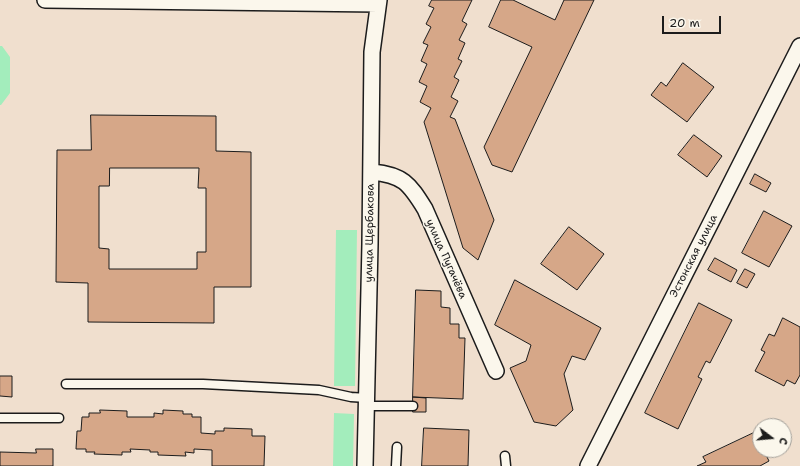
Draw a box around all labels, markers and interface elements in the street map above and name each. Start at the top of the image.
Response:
scale bar [664,8,723,34]
text: 20 m [669,15,700,31]
street label: улица Щербакова [363,184,377,282]
street label: Эстонская улица [667,212,721,300]
street label: улица Пугачёва [422,217,470,301]
north arrow [752,418,792,458]
text: С [775,436,791,446]

